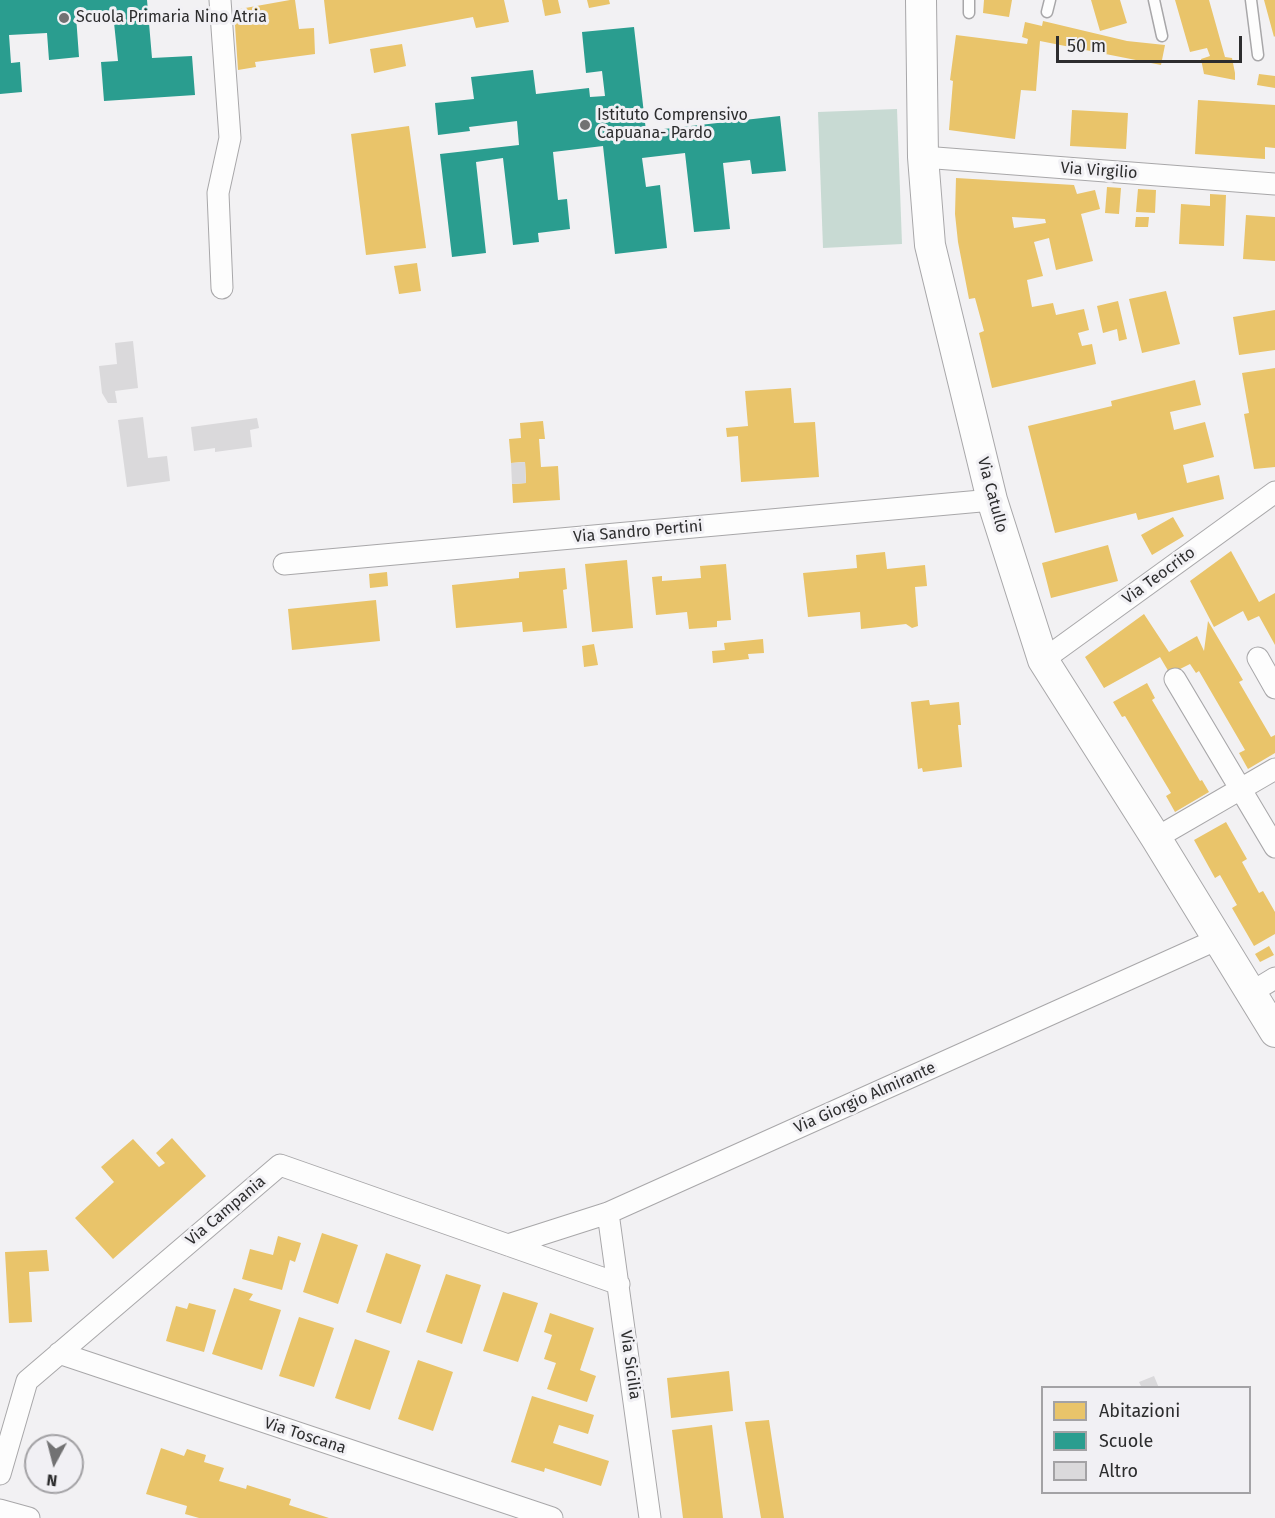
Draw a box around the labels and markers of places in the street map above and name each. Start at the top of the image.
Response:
place label: Scuola Primaria Nino Atria [76,8,267,28]
marker: Scuola Primaria Nino Atria [57,11,71,25]
place label: Istituto Comprensivo Capuana- Pardo [597,106,748,144]
marker: Istituto Comprensivo Capuana- Pardo [578,118,592,132]

